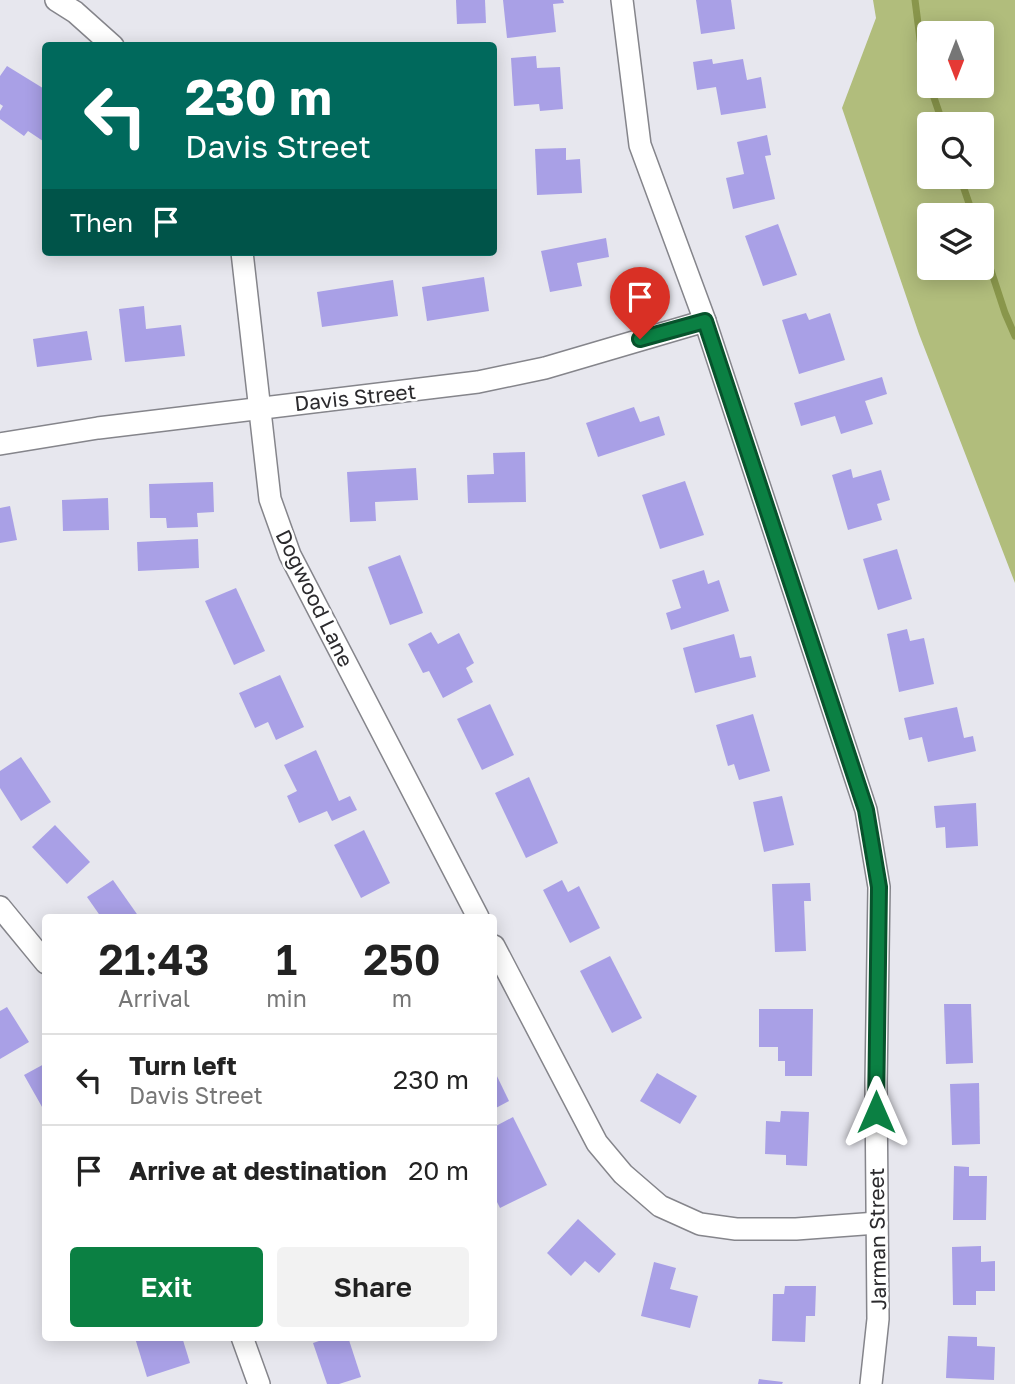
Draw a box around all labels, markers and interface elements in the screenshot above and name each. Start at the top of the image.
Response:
north arrow [917,21,994,98]
map controls [917,21,994,280]
text: 230 m [185,67,332,126]
icon: left [70,70,161,161]
button: search [917,112,994,189]
text: Davis Street [185,127,371,165]
icon: arrive [147,203,185,241]
button: layers [917,203,994,280]
text: Then [70,207,133,238]
pin [610,267,670,339]
icon: arrive [621,278,659,316]
street label: Davis Street [293,378,417,416]
street label: Dogwood Lane [271,525,359,671]
text: 21:43 [99,934,210,984]
text: 1 [276,934,297,984]
text: 250 [363,934,440,984]
text: Arrival [118,984,190,1012]
text: min [266,984,307,1012]
text: m [392,984,412,1012]
text: Turn left [129,1050,237,1081]
icon: left [70,1061,108,1099]
text: 230 m [393,1064,469,1095]
position arrow [839,1075,913,1149]
text: Davis Street [129,1081,263,1109]
icon: arrive [70,1152,108,1190]
text: Arrive at destination [129,1155,387,1186]
text: 20 m [408,1155,469,1186]
street label: Jarman Street [863,1168,891,1310]
button: Exit [70,1247,263,1327]
button: Share [277,1247,469,1327]

